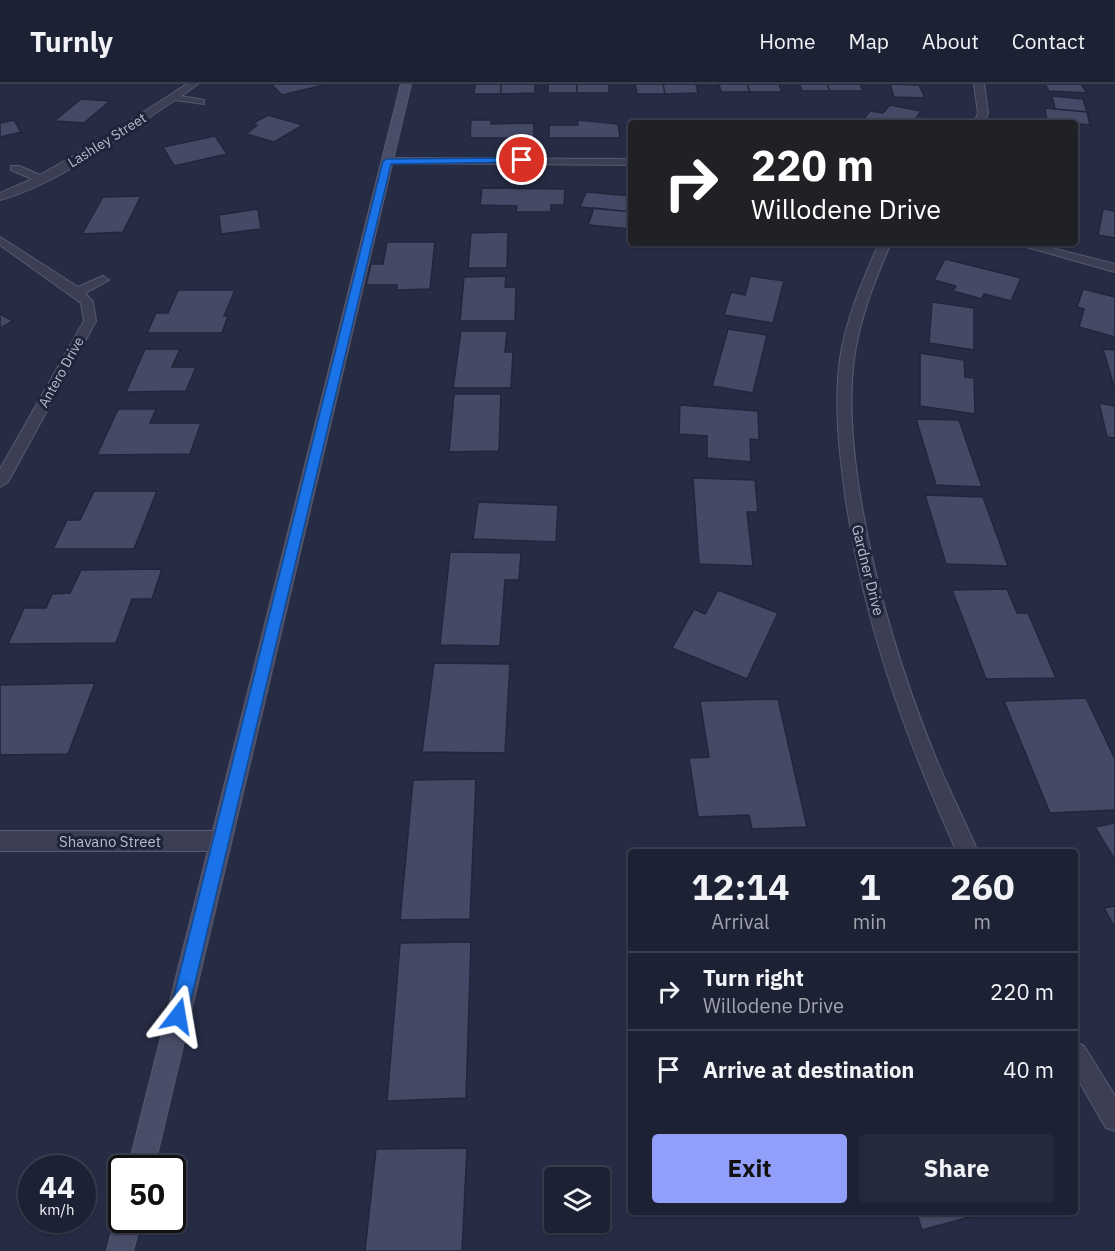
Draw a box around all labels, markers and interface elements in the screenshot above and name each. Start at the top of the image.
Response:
text: Turnly [30,23,113,60]
text: Home [759,27,816,55]
text: Map [849,27,889,55]
text: About [922,27,979,55]
text: Contact [1012,27,1085,55]
street label: Lashley Street [64,109,150,171]
pin [496,134,547,185]
text: 220 m [751,138,874,193]
icon: arrive [505,143,538,176]
icon: right [652,144,730,222]
text: Willodene Drive [751,191,941,226]
street label: Antero Drive [34,333,88,411]
street label: Gardner Drive [848,522,888,618]
street label: Shavano Street [59,832,161,851]
text: 12:14 [691,863,790,910]
text: 1 [859,863,881,910]
text: 260 [950,863,1015,910]
text: Arrival [711,908,770,935]
text: min [853,908,887,935]
text: m [974,908,991,935]
text: Turn right [703,963,804,992]
icon: right [652,975,685,1008]
text: 220 m [990,977,1054,1006]
position arrow [146,984,210,1048]
text: Willodene Drive [703,992,844,1019]
icon: arrive [652,1053,685,1086]
text: Arrive at destination [703,1055,914,1084]
text: 40 m [1003,1055,1054,1084]
button: Exit [652,1134,847,1203]
button: Share [859,1134,1054,1203]
speed limit sign: 50 [108,1155,186,1233]
text: 44 [39,1167,75,1206]
map controls [544,1167,610,1233]
button: layers [544,1167,610,1233]
text: km/h [39,1200,75,1219]

